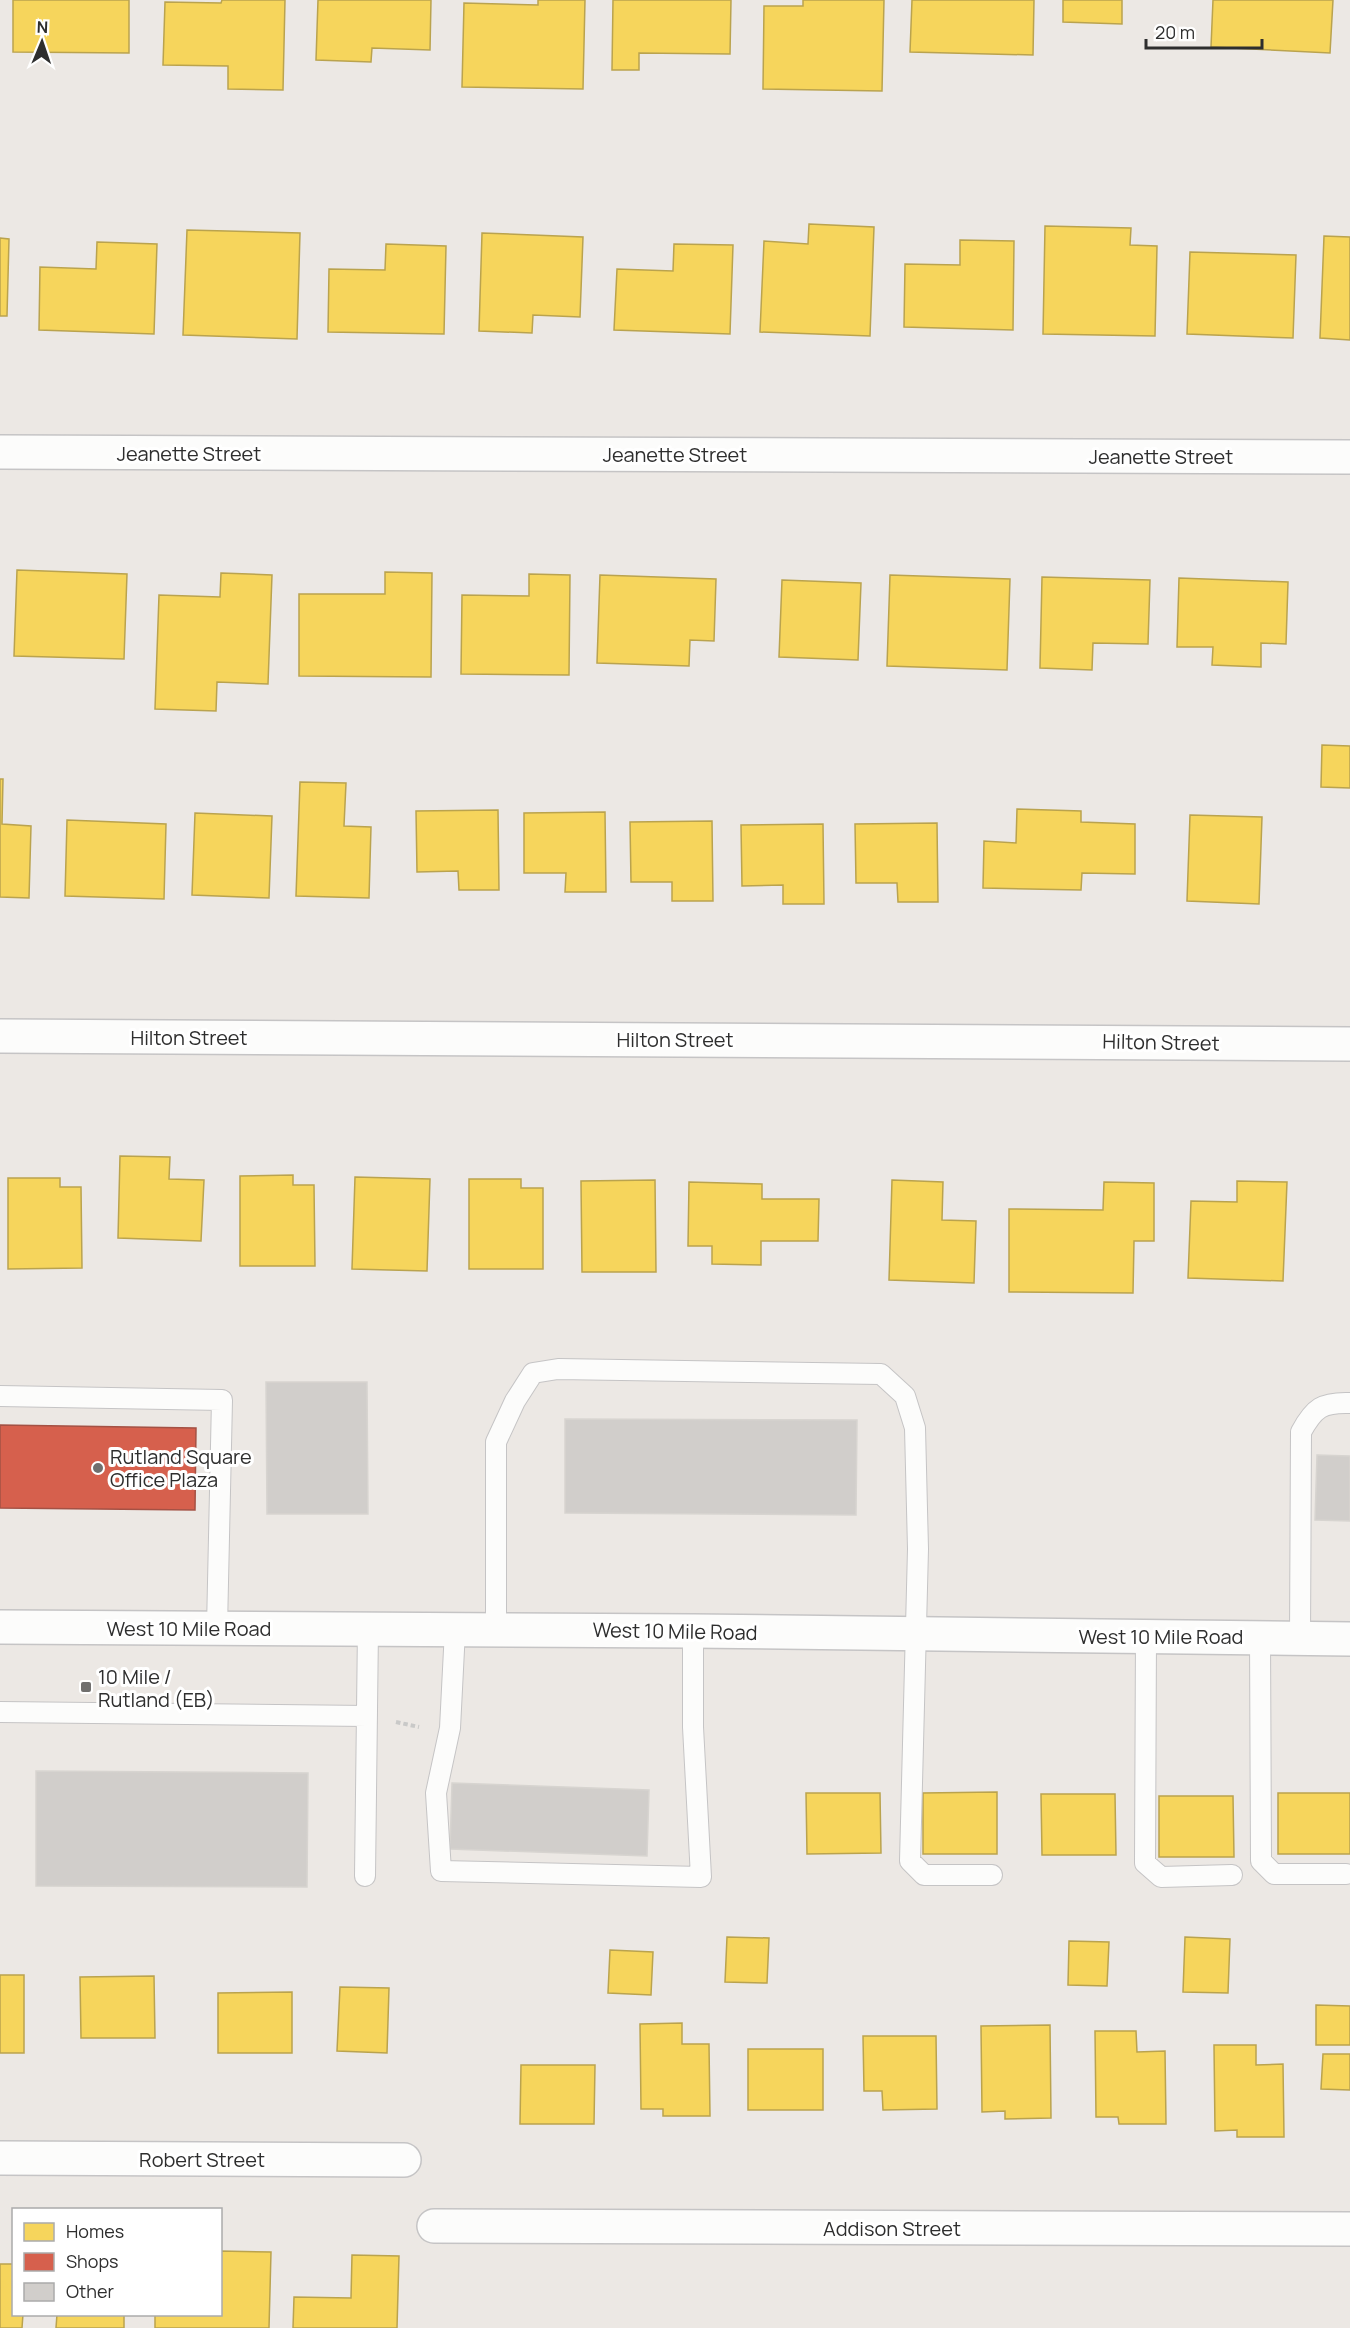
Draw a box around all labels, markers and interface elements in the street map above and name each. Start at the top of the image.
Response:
north arrow [12,12,72,72]
scale bar [1146,12,1262,50]
text: N [36,16,49,38]
text: 20 m [1155,20,1195,44]
street label: Jeanette Street [117,440,261,467]
street label: Jeanette Street [603,441,747,468]
street label: Jeanette Street [1089,443,1233,470]
street label: Hilton Street [130,1024,248,1051]
street label: Hilton Street [616,1026,734,1053]
street label: Hilton Street [1102,1027,1220,1057]
place label: Rutland Square Office Plaza [110,1443,252,1493]
marker: Rutland Square Office Plaza [91,1461,105,1475]
street label: West 10 Mile Road [107,1615,271,1642]
street label: West 10 Mile Road [592,1616,758,1646]
street label: West 10 Mile Road [1079,1623,1243,1650]
place label: 10 Mile / Rutland (EB) [98,1663,215,1713]
marker: 10 Mile / Rutland (EB) [79,1680,93,1694]
street label: Robert Street [139,2146,265,2173]
legend [12,2208,222,2316]
street label: Addison Street [823,2215,961,2242]
text: Homes [66,2219,124,2243]
text: Shops [66,2249,118,2273]
text: Other [66,2279,114,2303]

